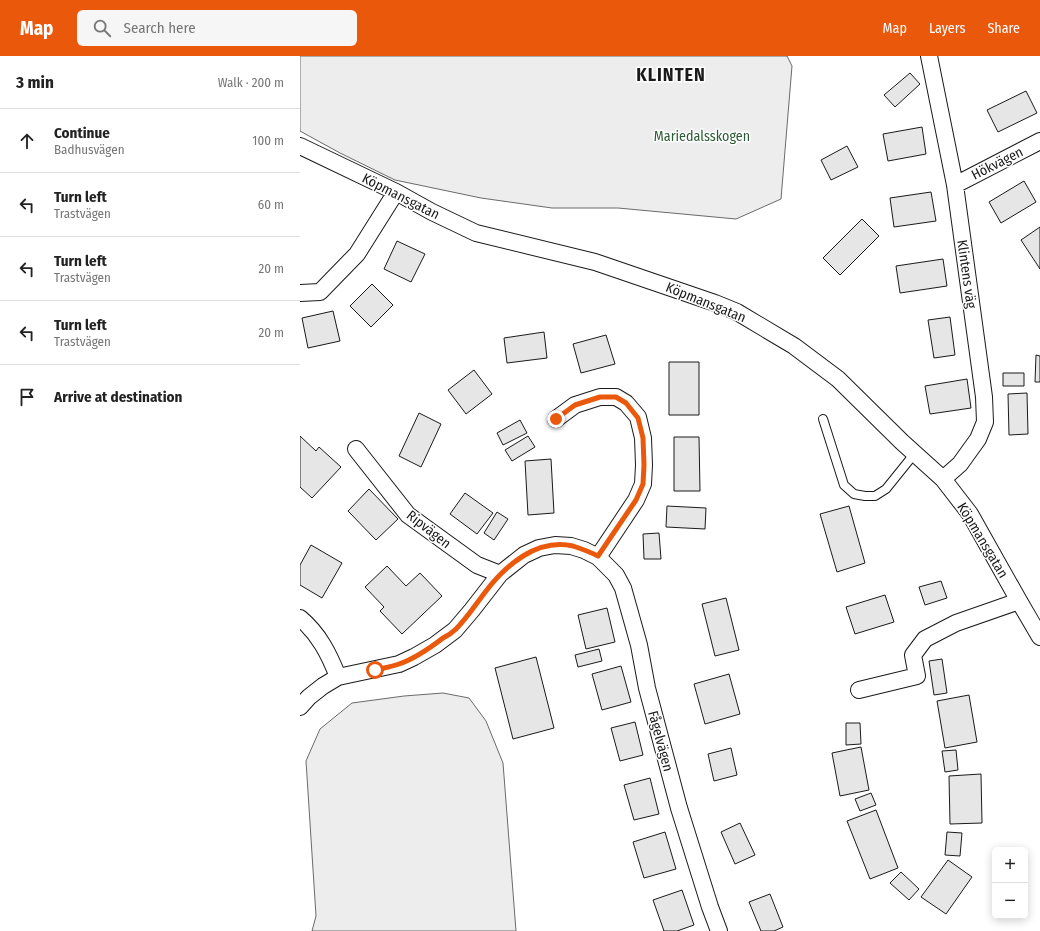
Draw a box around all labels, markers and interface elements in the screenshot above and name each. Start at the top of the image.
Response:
search box [77,10,357,46]
text: Map [20,17,53,40]
icon: search [91,17,113,39]
text: Search here [123,19,196,37]
text: Map [883,20,907,37]
text: Layers [929,20,965,37]
text: Share [987,20,1020,37]
district label: KLINTEN [636,64,706,86]
text: 3 min [16,72,54,93]
text: Walk · 200 m [218,75,284,90]
text: Continue [54,124,110,142]
park label: Mariedalsskogen [654,128,750,145]
icon: ahead [16,130,38,152]
text: 100 m [252,133,284,148]
text: Badhusvägen [54,142,125,157]
street label: Hökvägen [969,143,1026,184]
street label: Köpmansgatan [359,170,442,223]
text: Turn left [54,188,107,206]
icon: left [16,194,38,216]
text: 60 m [258,197,284,212]
text: Trastvägen [54,206,111,221]
street label: Klintens väg [953,239,980,310]
text: Turn left [54,252,107,270]
icon: left [16,258,38,280]
text: 20 m [258,261,284,276]
text: Trastvägen [54,270,111,285]
street label: Köpmansgatan [663,279,748,326]
text: Turn left [54,316,107,334]
icon: left [16,322,38,344]
text: 20 m [258,325,284,340]
text: Trastvägen [54,334,111,349]
icon: arrive [16,386,38,408]
text: Arrive at destination [54,388,182,406]
route end [547,410,565,428]
street label: Köpmansgatan [953,499,1012,581]
street label: Ripvägen [403,507,454,552]
route start [366,661,384,679]
street label: Fågelvägen [644,709,677,773]
map controls [992,847,1028,919]
button: + [992,847,1028,883]
button: − [992,883,1028,919]

